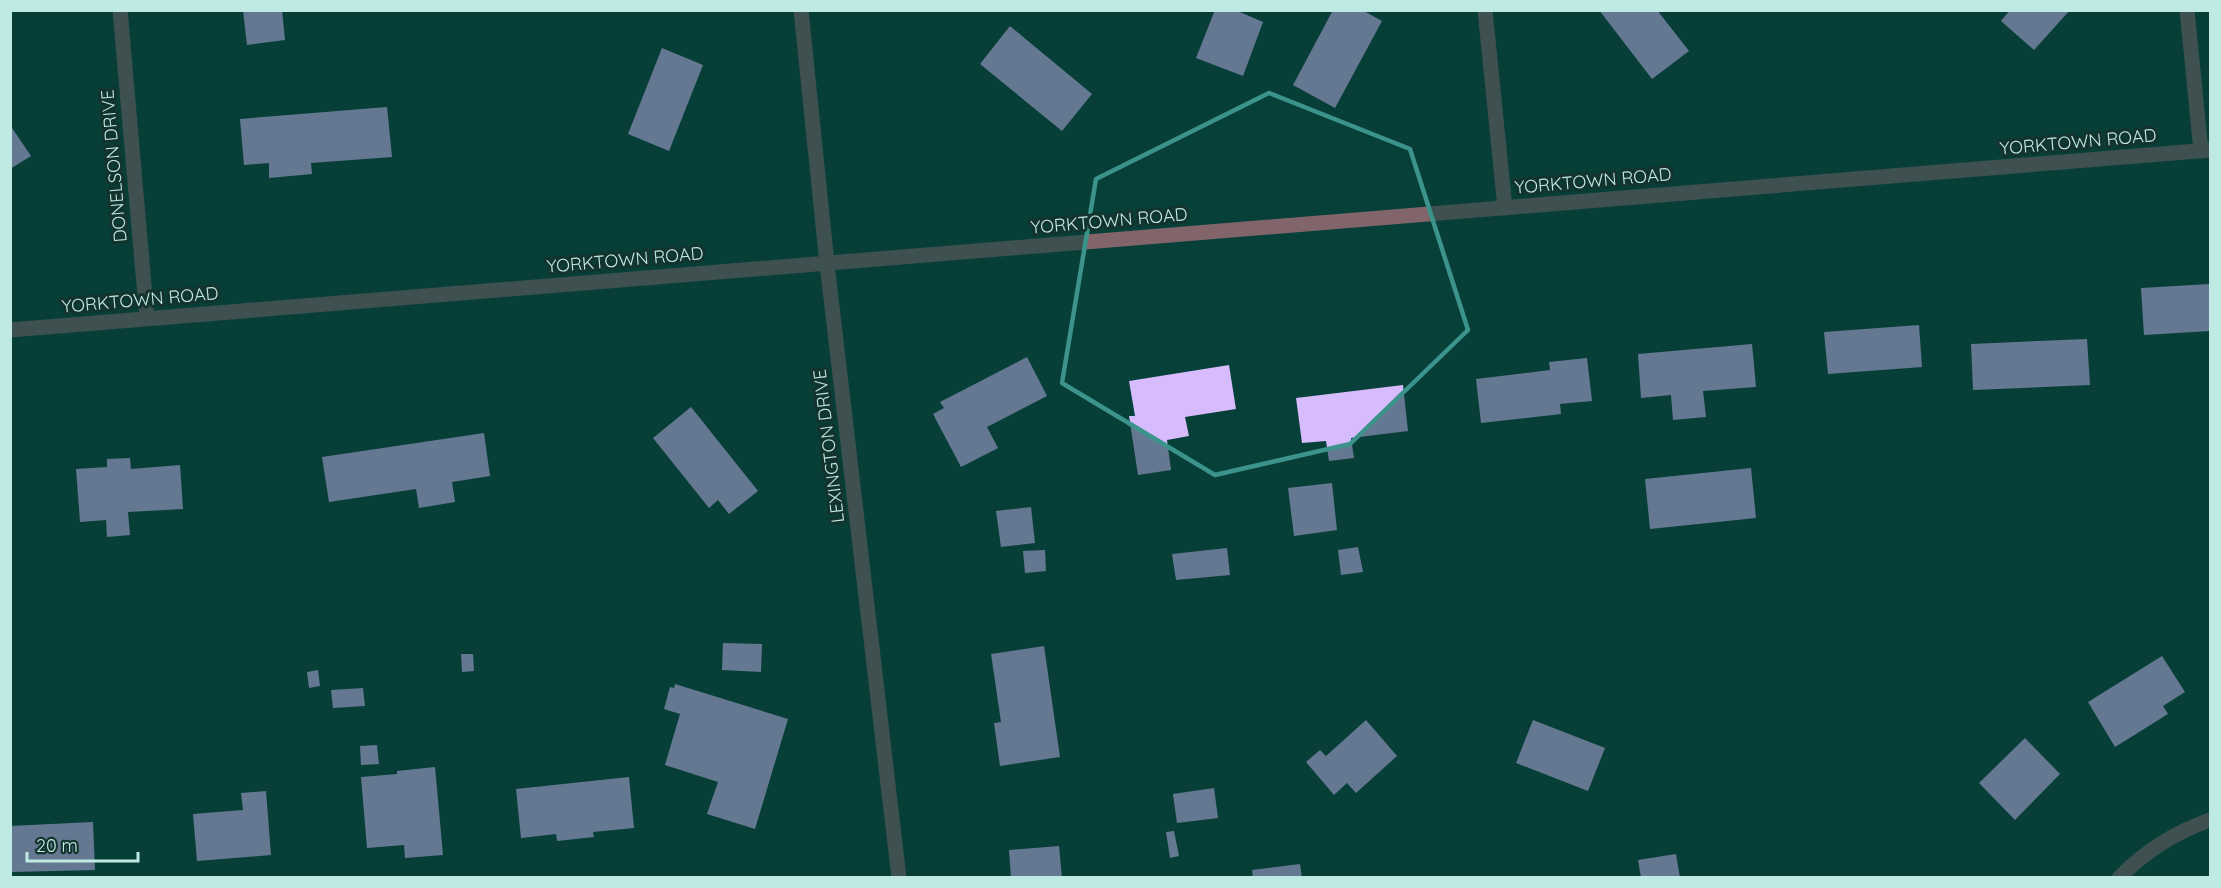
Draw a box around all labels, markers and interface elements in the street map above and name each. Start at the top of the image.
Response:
street label: DONELSON DRIVE [95,89,132,243]
street label: YORKTOWN ROAD [1999,123,2157,160]
street label: YORKTOWN ROAD [1514,162,1672,199]
street label: YORKTOWN ROAD [1030,202,1188,239]
street label: YORKTOWN ROAD [546,241,704,278]
street label: YORKTOWN ROAD [61,281,219,318]
street label: LEXINGTON DRIVE [808,368,849,524]
scale bar [27,825,138,863]
text: 20 m [36,834,78,857]

